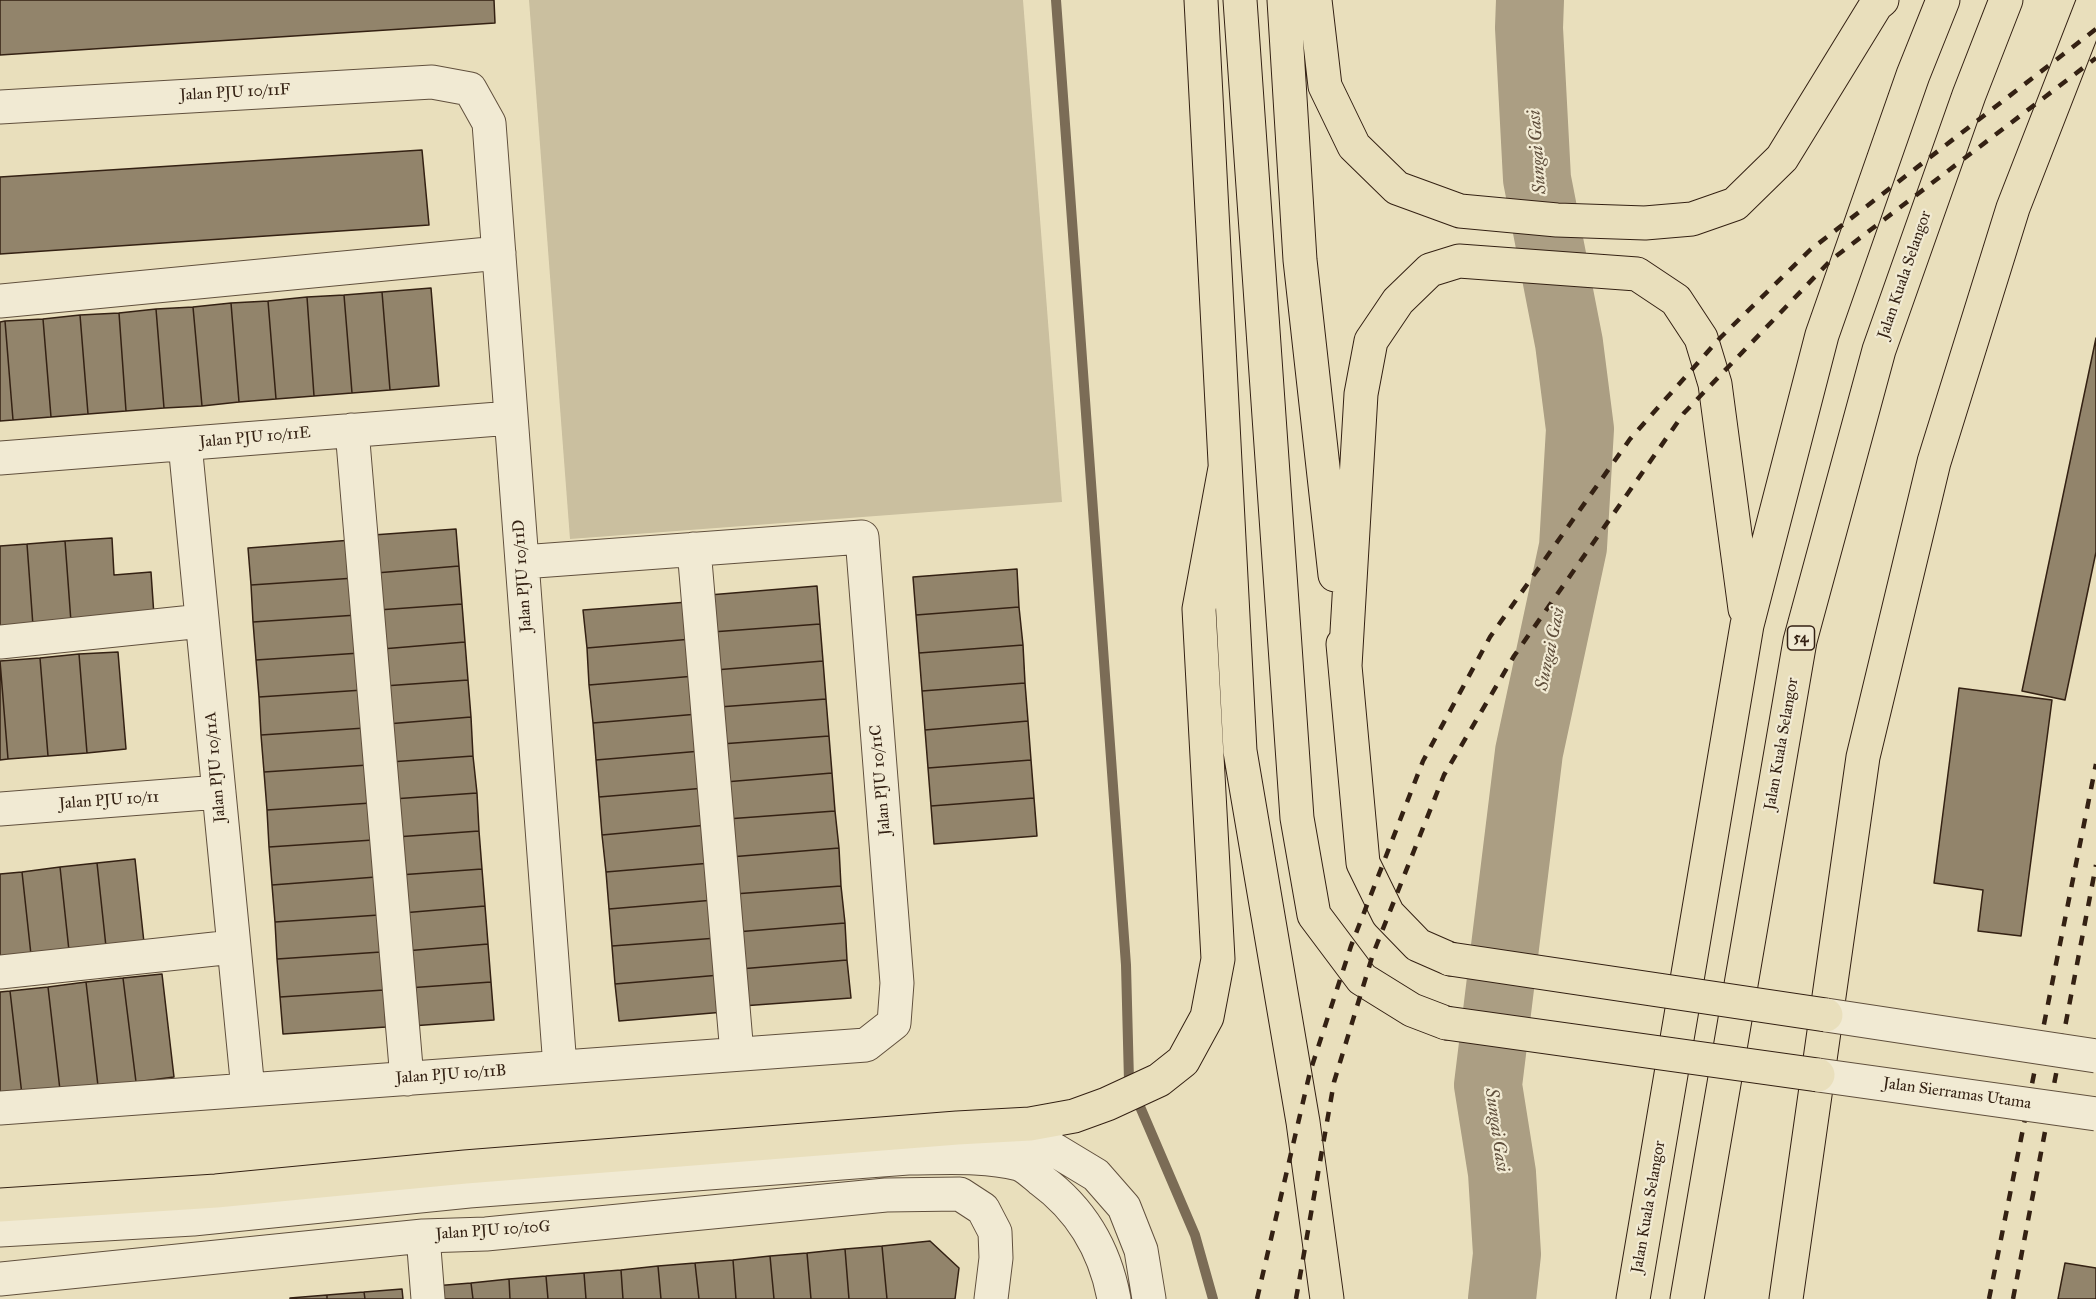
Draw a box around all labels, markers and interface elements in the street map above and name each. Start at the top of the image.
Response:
street label: Jalan PJU 10/11F [179,81,291,105]
water label: Sungai Gasi [1524,109,1552,195]
street label: Jalan Kuala Selangor [1874,208,1936,342]
street label: Jalan PJU 10/11E [199,424,311,452]
street label: Jalan PJU 10/11D [509,519,537,633]
water label: Sungai Gasi [1532,605,1570,693]
road number: 54 [1788,626,1814,650]
street label: Jalan Kuala Selangor [1761,676,1803,812]
street label: Jalan PJU 10/11A [202,711,230,823]
street label: Jalan PJU 10/11C [867,724,895,836]
street label: Jalan PJU 10/11 [58,788,160,814]
street label: Jalan PJU 10/11B [395,1062,507,1088]
street label: Jalan Sierramas Utama [1882,1074,2032,1114]
water label: Sungai Gasi [1479,1087,1513,1173]
street label: Jalan Kuala Selangor [1628,1139,1670,1275]
street label: Jalan PJU 10/10G [435,1217,551,1245]

